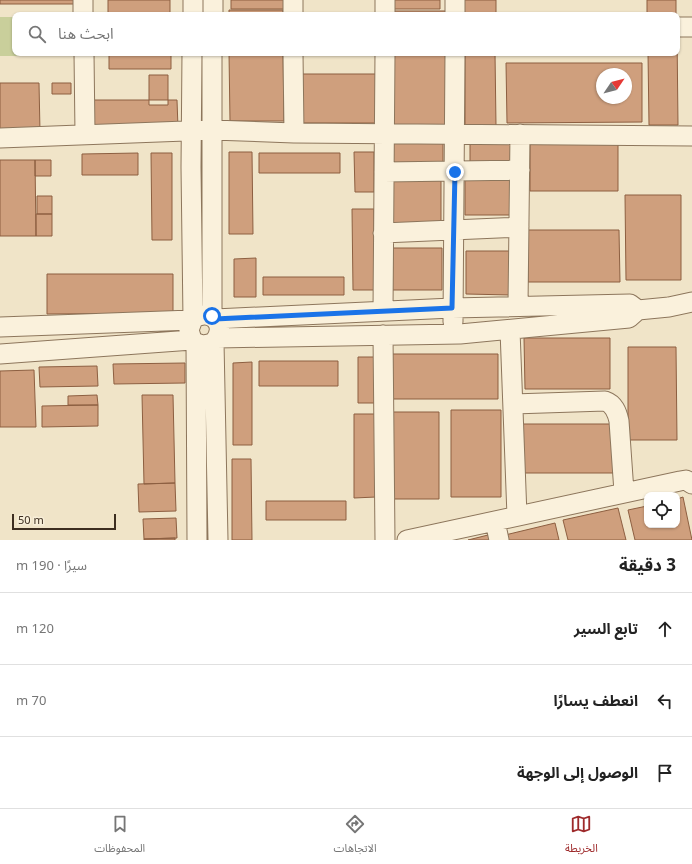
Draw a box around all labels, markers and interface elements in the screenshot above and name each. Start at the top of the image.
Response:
search box [12,12,680,56]
text: ابحث هنا [58,18,114,50]
icon: search [26,23,48,45]
north arrow [596,68,632,104]
route end [446,163,464,181]
route start [203,307,221,325]
map controls [644,492,680,528]
button: locate [644,492,680,528]
text: 50 m [18,509,44,532]
scale bar [12,512,116,531]
text: 3 دقيقة [619,548,676,584]
text: سيرًا · 190 m [16,552,87,580]
text: تابع السير [574,613,638,645]
text: 120 m [16,615,54,643]
icon: ahead [654,618,676,640]
text: انعطف يسارًا [554,685,638,717]
text: 70 m [16,687,46,715]
icon: left [654,690,676,712]
text: الوصول إلى الوجهة [517,757,638,789]
icon: arrive [654,762,676,784]
tab: المحفوظات [94,813,145,860]
tab: الاتجاهات [334,813,377,860]
tab: الخريطة [565,813,598,860]

